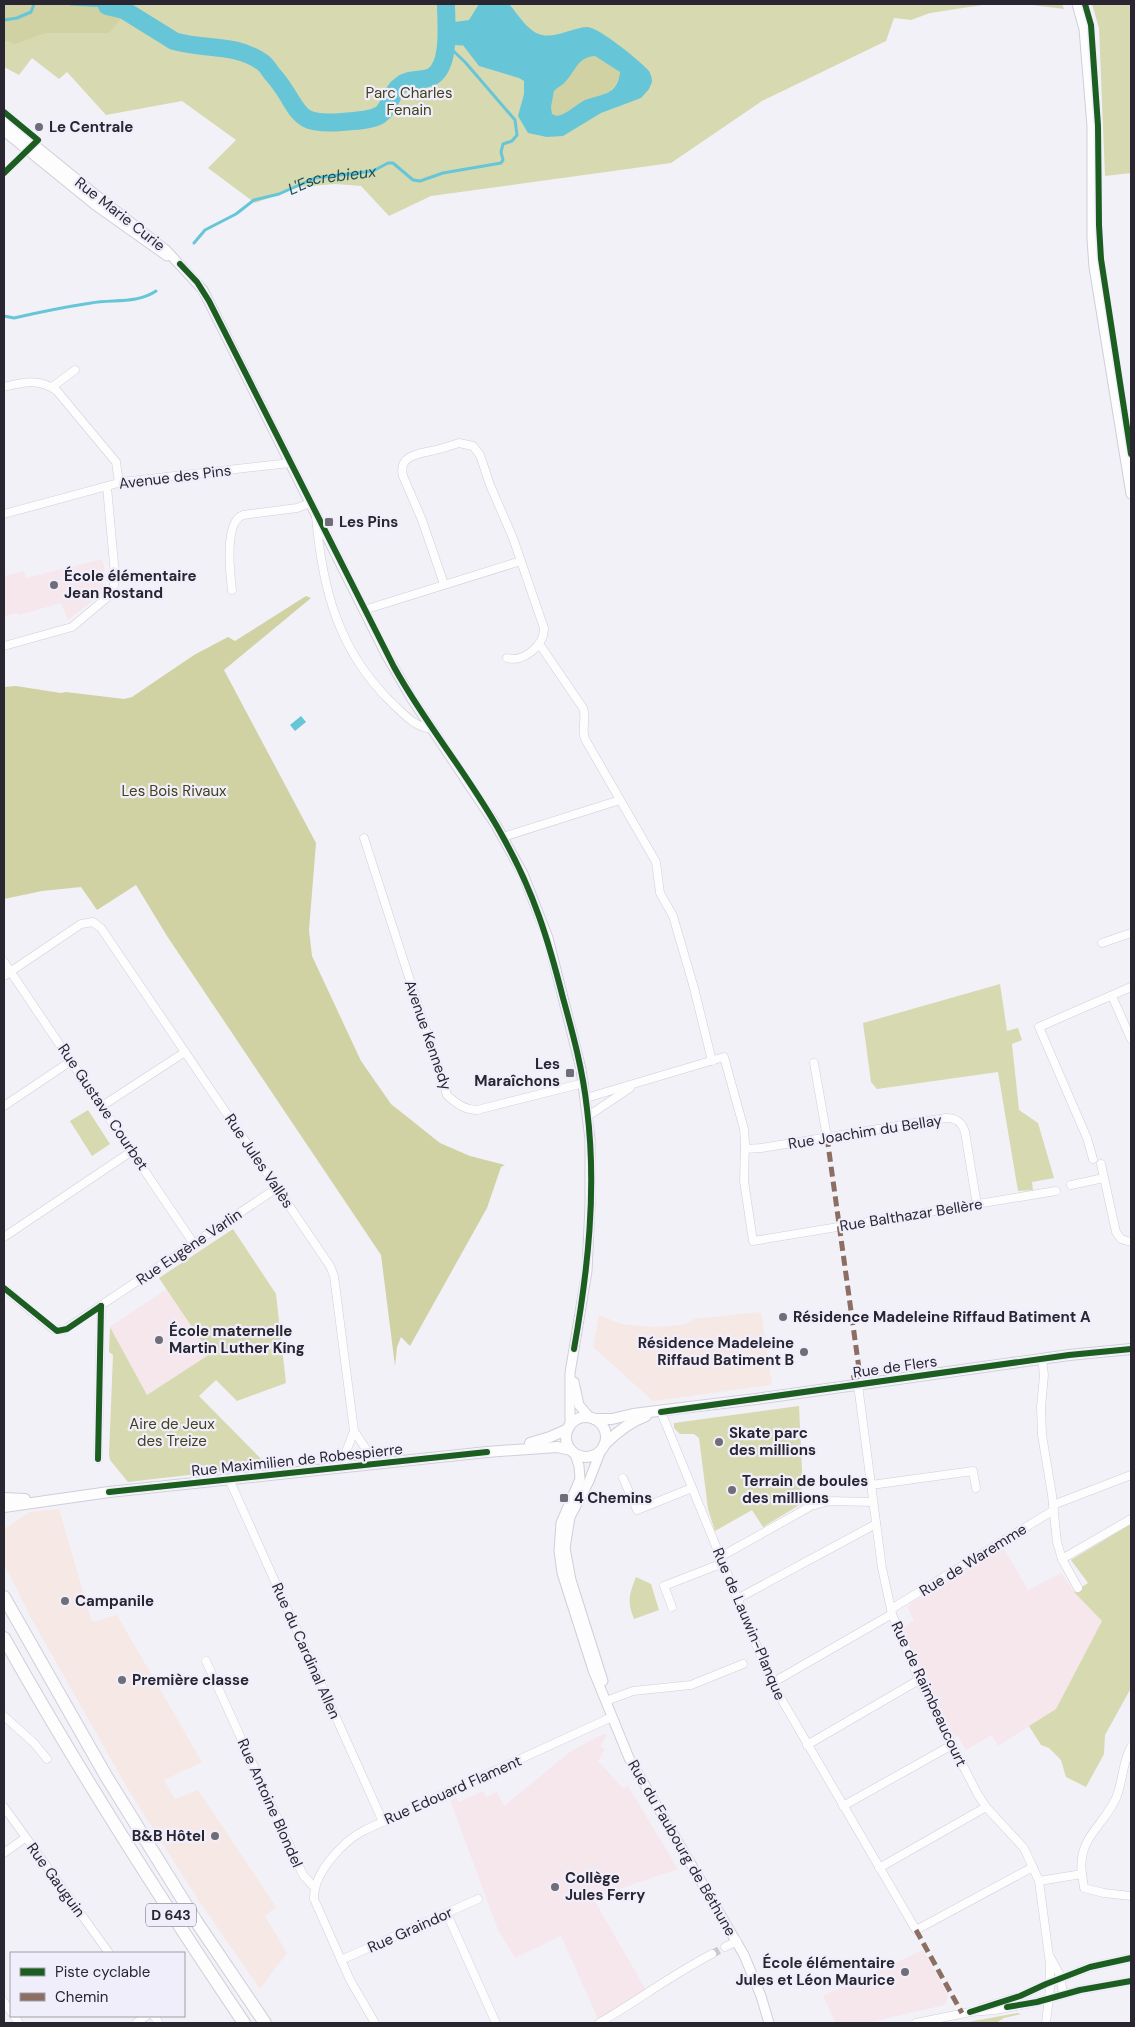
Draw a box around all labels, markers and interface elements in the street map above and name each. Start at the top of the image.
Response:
park label: Parc Charles Fenain [366,83,452,120]
place label: Le Centrale [49,117,133,137]
marker: Le Centrale [33,121,45,133]
water label: L'Escrebieux [284,160,378,199]
street label: Rue Marie Curie [71,172,169,256]
street label: Avenue des Pins [118,460,232,494]
place label: Les Pins [339,512,398,532]
marker: Les Pins [323,516,335,528]
place label: École élémentaire Jean Rostand [64,566,196,603]
marker: École élémentaire Jean Rostand [48,579,60,591]
park label: Les Bois Rivaux [122,781,227,801]
street label: Avenue Kennedy [400,977,456,1093]
street label: Rue Gustave Courbet [53,1040,153,1174]
place label: Les Maraîchons [474,1054,560,1091]
marker: Les Maraîchons [564,1067,576,1079]
street label: Rue Jules Vallès [220,1110,298,1212]
street label: Rue Joachim du Bellay [787,1110,944,1154]
street label: Rue Balthazar Bellère [838,1194,984,1236]
street label: Rue Eugène Varlin [132,1204,246,1290]
place label: Résidence Madeleine Riffaud Batiment A [793,1307,1091,1327]
marker: Résidence Madeleine Riffaud Batiment A [777,1311,789,1323]
place label: École maternelle Martin Luther King [169,1321,305,1358]
place label: Résidence Madeleine Riffaud Batiment B [638,1333,794,1370]
marker: École maternelle Martin Luther King [153,1334,165,1346]
marker: Résidence Madeleine Riffaud Batiment B [798,1346,810,1358]
street label: Rue de Flers [852,1351,938,1383]
park label: Aire de Jeux des Treize [129,1414,215,1451]
place label: Skate parc des millions [729,1423,816,1460]
marker: Skate parc des millions [713,1436,725,1448]
street label: Rue Maximilien de Robespierre [190,1439,404,1481]
place label: Terrain de boules des millions [742,1471,868,1508]
marker: Terrain de boules des millions [726,1484,738,1496]
place label: 4 Chemins [574,1488,652,1508]
marker: 4 Chemins [558,1492,570,1504]
street label: Rue de Waremme [916,1519,1030,1601]
street label: Rue de Lauwin-Planque [708,1545,790,1703]
street label: Rue du Cardinal Allen [267,1580,345,1722]
place label: Campanile [75,1591,154,1611]
marker: Campanile [59,1595,71,1607]
street label: Rue de Raimbeaucourt [887,1618,971,1770]
place label: Première classe [132,1670,249,1690]
marker: Première classe [116,1674,128,1686]
street label: Rue Antoine Blondel [233,1735,307,1871]
street label: Rue Edouard Flament [381,1751,525,1829]
street label: Rue du Faubourg de Béthune [623,1756,741,1940]
place label: B&B Hôtel [132,1826,205,1846]
marker: B&B Hôtel [209,1830,221,1842]
street label: Rue Gauguin [22,1839,90,1921]
place label: Collège Jules Ferry [565,1868,645,1905]
marker: Collège Jules Ferry [549,1881,561,1893]
street label: Rue Graindor [364,1902,456,1958]
road number: D 643 [146,1904,196,1926]
legend [10,1952,185,2017]
place label: École élémentaire Jules et Léon Maurice [735,1953,895,1990]
text: Piste cyclable [55,1962,150,1982]
marker: École élémentaire Jules et Léon Maurice [899,1966,911,1978]
text: Chemin [55,1987,108,2007]

